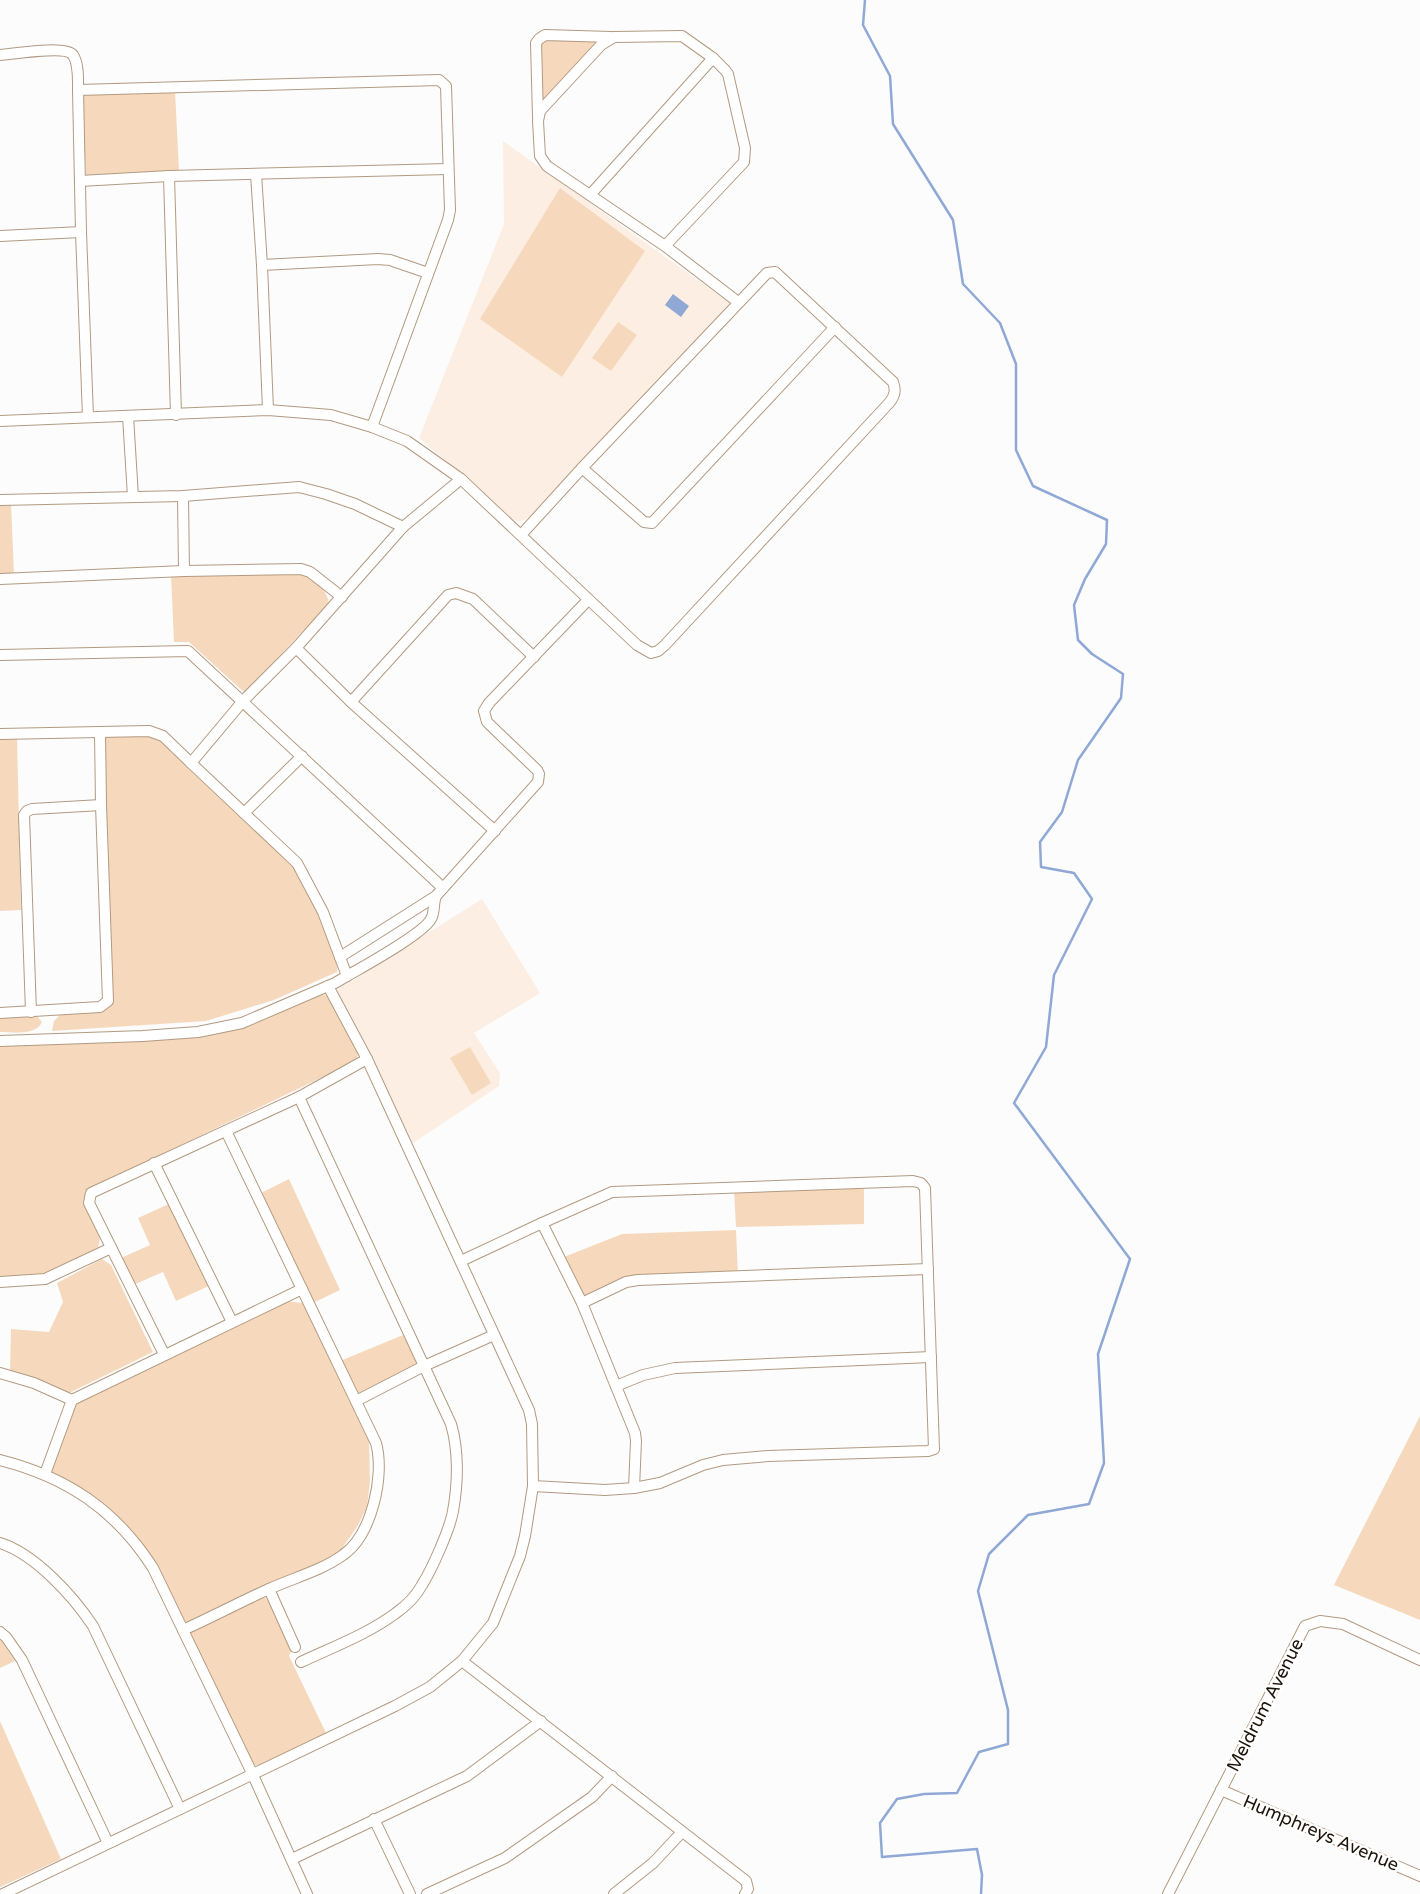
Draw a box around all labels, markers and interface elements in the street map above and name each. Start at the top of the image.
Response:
street label: Meldrum Avenue [1222,1635,1308,1775]
street label: Humphreys Avenue [1240,1790,1402,1876]

